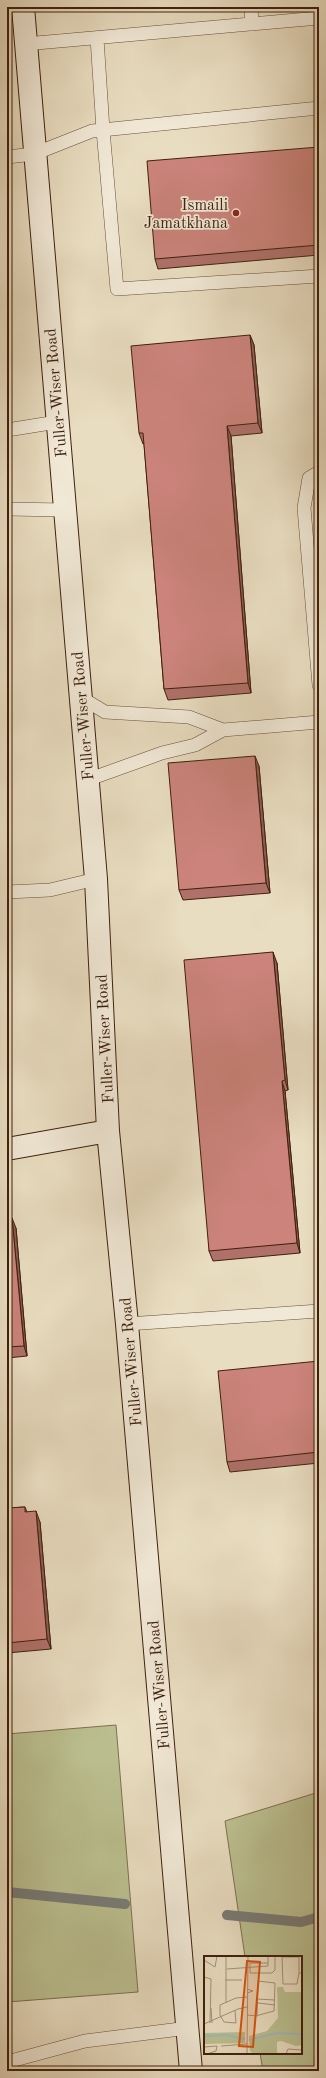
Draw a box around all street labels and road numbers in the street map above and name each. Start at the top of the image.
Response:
street label: Fuller-Wiser Road [43,328,71,458]
street label: Fuller-Wiser Road [70,651,98,781]
street label: Fuller-Wiser Road [95,974,117,1104]
street label: Fuller-Wiser Road [118,1297,146,1427]
street label: Fuller-Wiser Road [146,1620,174,1750]

